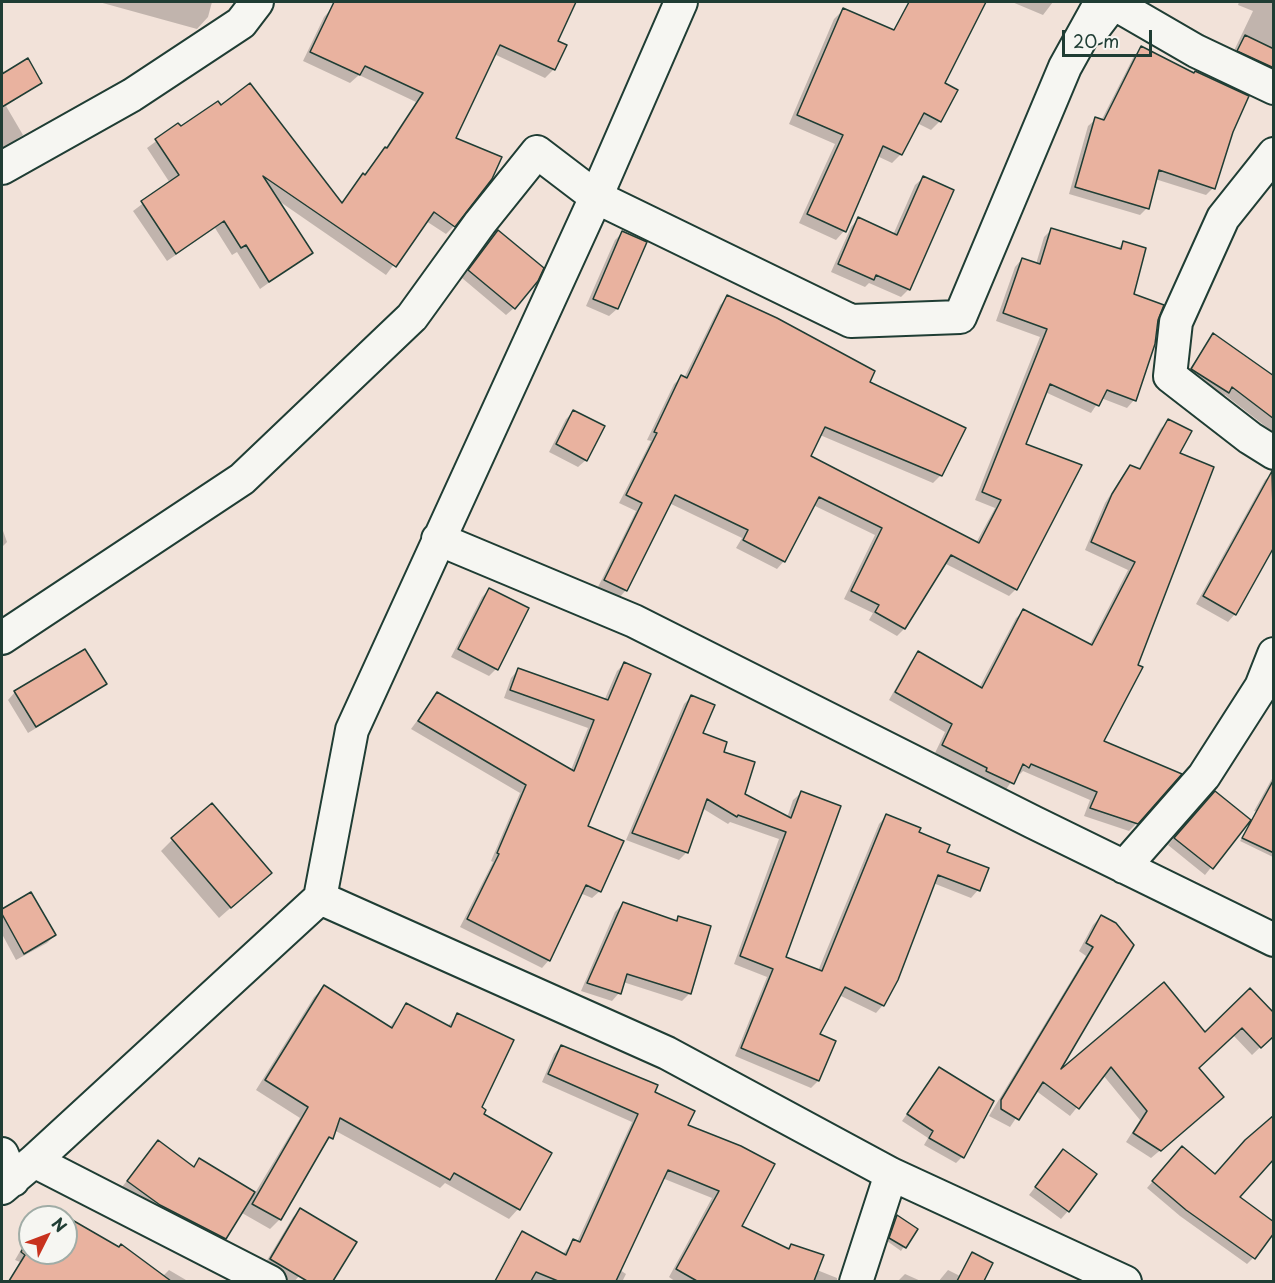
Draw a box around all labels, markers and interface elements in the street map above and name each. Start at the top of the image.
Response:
scale bar [1065,18,1155,56]
text: 20 m [1073,27,1119,54]
north arrow [18,1205,78,1265]
text: N [47,1212,73,1237]

